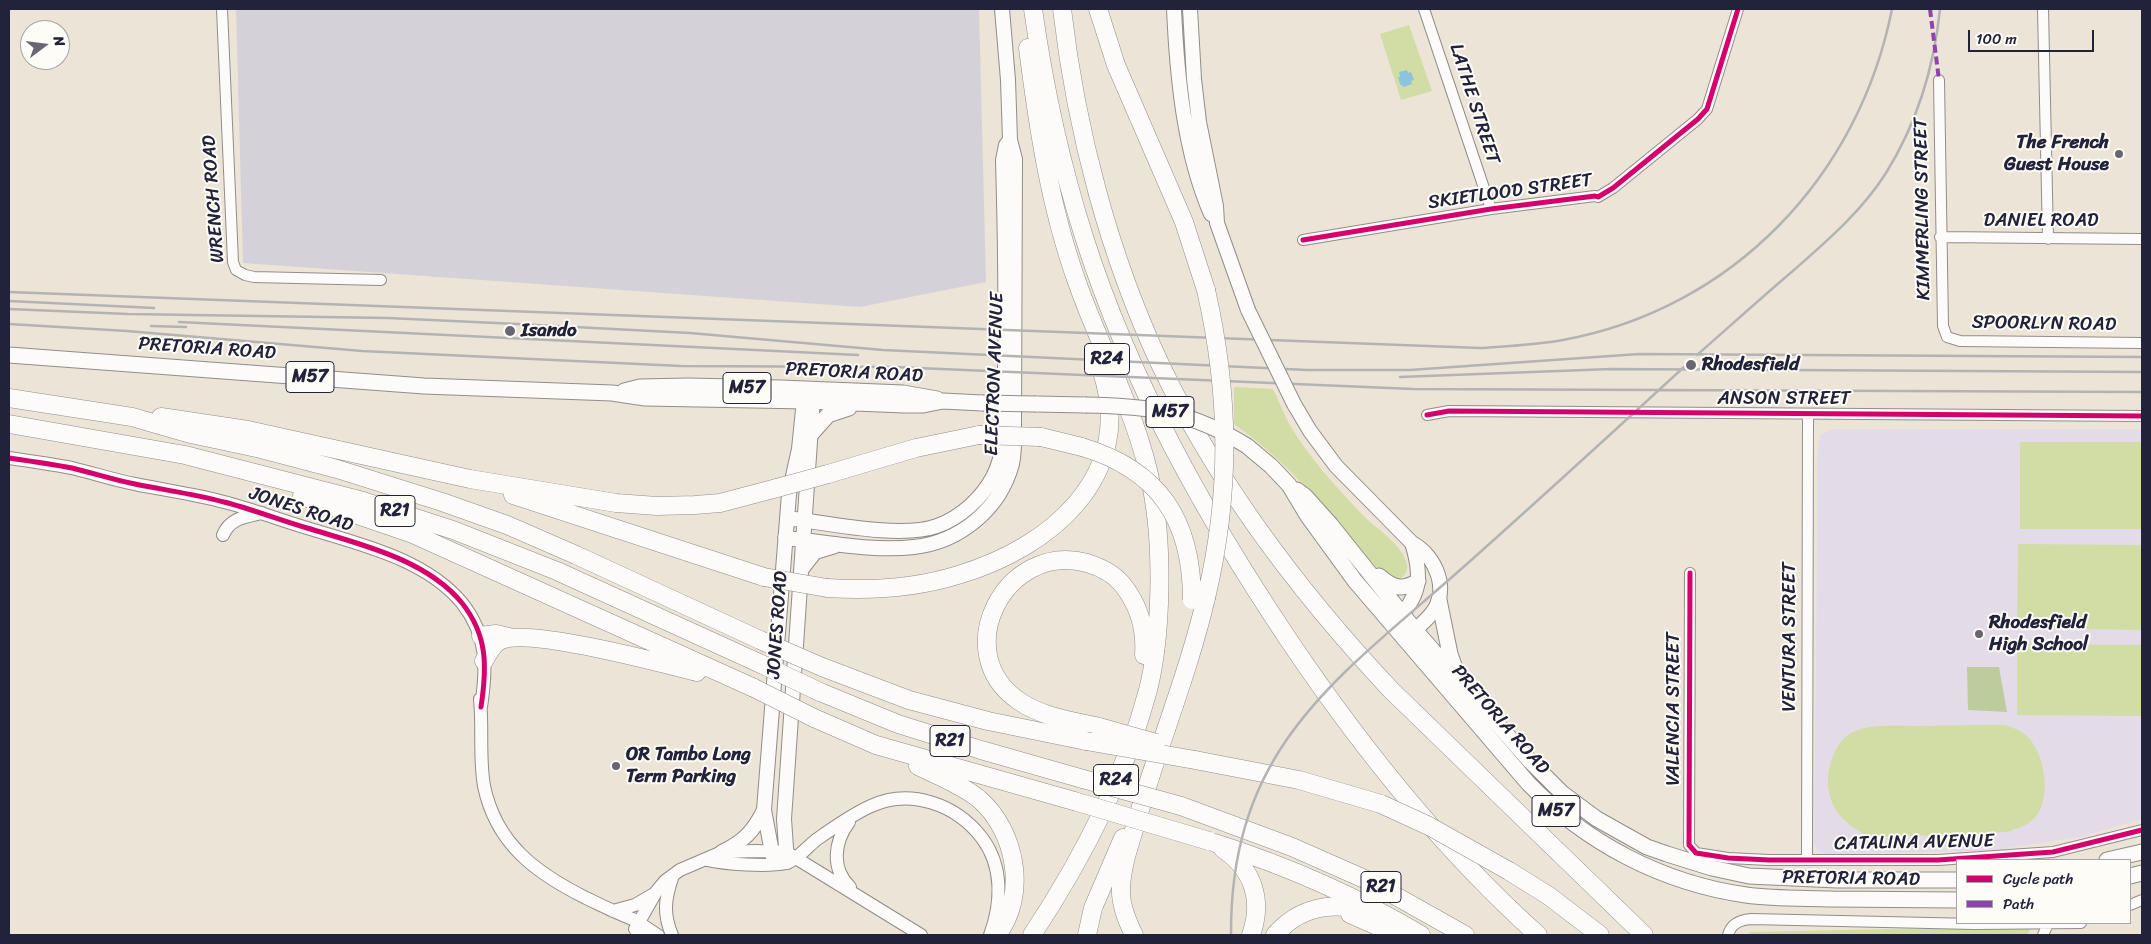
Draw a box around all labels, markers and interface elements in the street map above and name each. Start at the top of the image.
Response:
north arrow [20,20,70,70]
scale bar [1971,20,2097,52]
text: 100 m [1976,26,2017,52]
text: N [46,33,72,49]
street label: LATHE STREET [1444,41,1504,167]
street label: KIMMERLING STREET [1910,118,1936,300]
place label: The French Guest House [2004,132,2109,176]
street label: WRENCH ROAD [198,134,230,264]
marker: The French Guest House [2113,148,2125,160]
street label: SKIETLOOD STREET [1426,169,1594,215]
street label: DANIEL ROAD [1984,210,2098,232]
street label: ELECTRON AVENUE [981,292,1009,456]
street label: SPOORLYN ROAD [1972,311,2116,337]
place label: Isando [521,320,577,342]
marker: Isando [503,324,517,338]
street label: PRETORIA ROAD [138,333,276,365]
road number: R24 [1084,344,1130,374]
place label: Rhodesfield [1702,354,1799,376]
street label: PRETORIA ROAD [785,358,923,388]
marker: Rhodesfield [1684,358,1698,372]
road number: M57 [286,362,334,392]
road number: M57 [723,372,771,403]
street label: ANSON STREET [1717,388,1851,410]
road number: M57 [1146,397,1194,428]
street label: JONES ROAD [246,483,356,537]
road number: R21 [375,496,415,526]
street label: VENTURA STREET [1779,562,1801,712]
street label: JONES ROAD [763,570,793,680]
place label: Rhodesfield High School [1989,612,2088,656]
marker: Rhodesfield High School [1973,628,1985,640]
street label: VALENCIA STREET [1663,632,1685,786]
street label: PRETORIA ROAD [1446,661,1554,779]
road number: R21 [930,726,970,756]
place label: OR Tambo Long Term Parking [626,744,751,788]
marker: OR Tambo Long Term Parking [610,760,622,772]
road number: R24 [1094,764,1138,796]
road number: M57 [1532,796,1580,826]
street label: CATALINA AVENUE [1834,830,1994,856]
legend [1956,859,2131,924]
street label: PRETORIA ROAD [1782,866,1920,892]
text: Cycle path [2003,866,2073,892]
road number: R21 [1361,872,1401,902]
text: Path [2003,891,2034,917]

